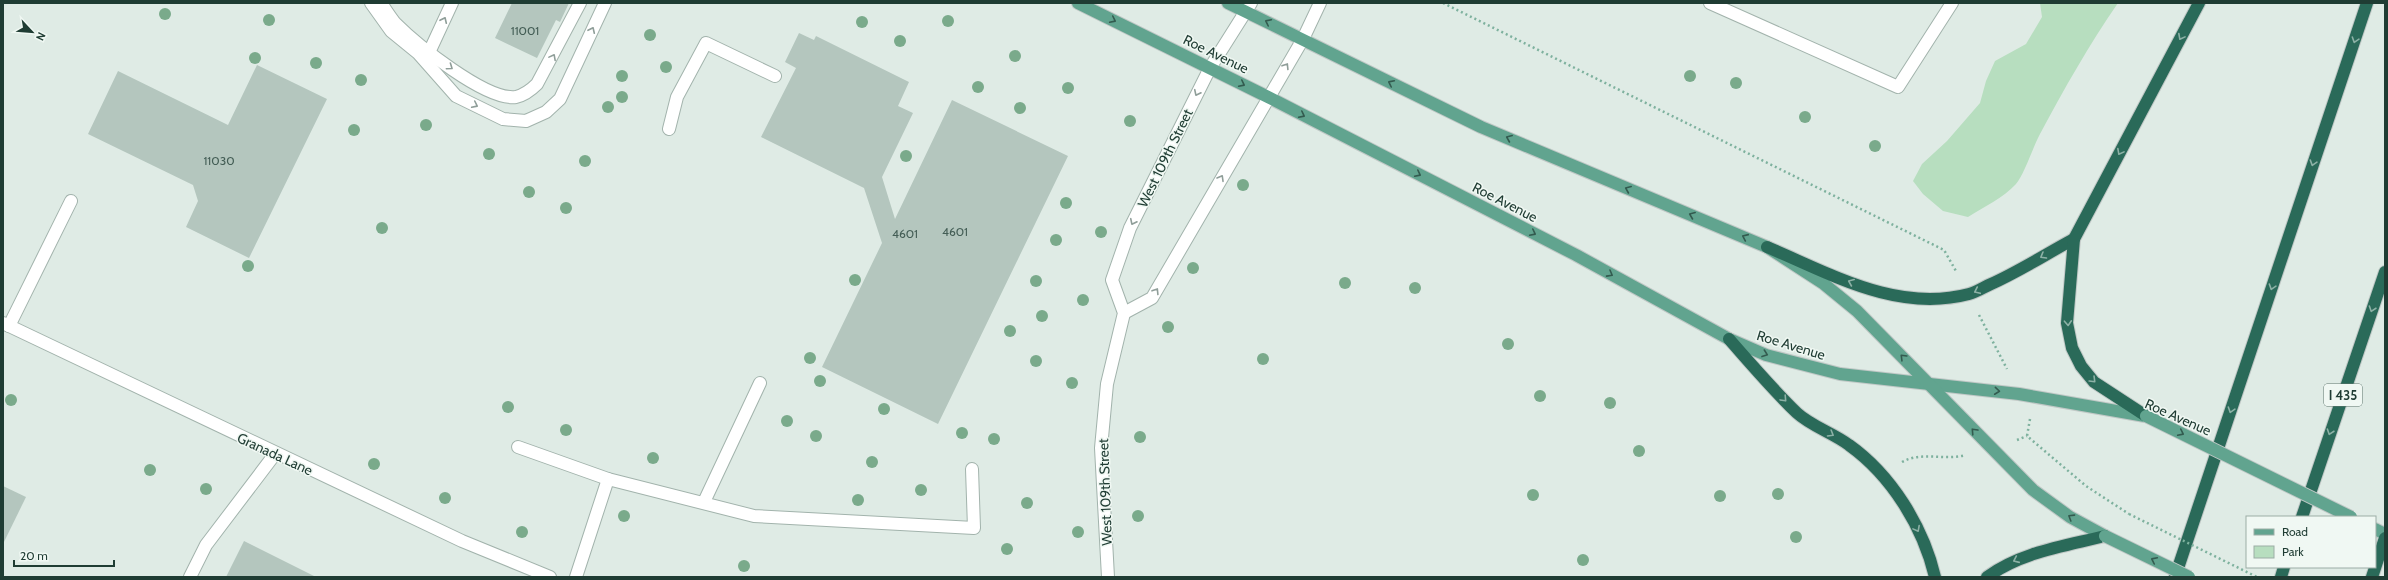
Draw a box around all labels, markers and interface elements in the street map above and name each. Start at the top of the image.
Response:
north arrow [12,12,52,52]
one-way arrow [1109,15,1116,23]
one-way arrow [439,16,447,24]
one-way arrow [1265,19,1272,27]
house number: 11001 [511,23,539,38]
one-way arrow [587,27,595,34]
text: N [33,30,49,43]
street label: Roe Avenue [1180,30,1252,78]
one-way arrow [2178,33,2185,41]
one-way arrow [2351,36,2359,43]
one-way arrow [548,54,556,61]
one-way arrow [446,62,453,70]
one-way arrow [1282,63,1289,70]
one-way arrow [1238,79,1245,87]
one-way arrow [1388,80,1395,87]
one-way arrow [1194,89,1202,96]
one-way arrow [470,100,478,108]
street label: West 109th Street [1133,106,1197,210]
one-way arrow [1298,110,1305,117]
one-way arrow [1505,135,1512,143]
one-way arrow [2117,148,2124,155]
house number: 11030 [203,153,235,168]
one-way arrow [2310,160,2318,167]
one-way arrow [1414,169,1421,177]
one-way arrow [1216,175,1223,182]
street label: Roe Avenue [1469,178,1541,226]
one-way arrow [1625,185,1632,193]
one-way arrow [1688,211,1695,219]
one-way arrow [1130,218,1138,225]
house number: 4601 [942,224,968,239]
house number: 4601 [892,226,918,241]
one-way arrow [1529,229,1537,236]
one-way arrow [1741,234,1749,242]
one-way arrow [2040,252,2047,259]
one-way arrow [1606,269,1613,277]
one-way arrow [1847,279,1855,287]
one-way arrow [2268,283,2277,290]
one-way arrow [1974,286,1981,294]
one-way arrow [1151,288,1158,295]
one-way arrow [2369,306,2377,313]
one-way arrow [2064,320,2072,326]
street label: Roe Avenue [1755,326,1827,364]
one-way arrow [1761,350,1768,358]
one-way arrow [1900,354,1908,362]
one-way arrow [2088,375,2096,383]
road number: I 435 [2324,384,2362,406]
one-way arrow [1994,387,2000,396]
one-way arrow [1779,394,1787,402]
street label: Roe Avenue [2142,394,2214,440]
one-way arrow [2227,406,2236,413]
one-way arrow [1971,428,1979,436]
one-way arrow [2177,428,2185,436]
street label: Granada Lane [234,429,316,479]
one-way arrow [1827,429,1834,437]
one-way arrow [2327,429,2335,436]
street label: West 109th Street [1094,438,1116,546]
one-way arrow [2068,514,2075,522]
legend [2246,516,2376,568]
text: Road [2282,524,2308,539]
one-way arrow [1912,525,1920,532]
scale bar [14,542,114,568]
text: Park [2282,544,2304,559]
text: 20 m [20,548,48,563]
one-way arrow [2013,556,2020,564]
one-way arrow [2151,557,2159,565]

